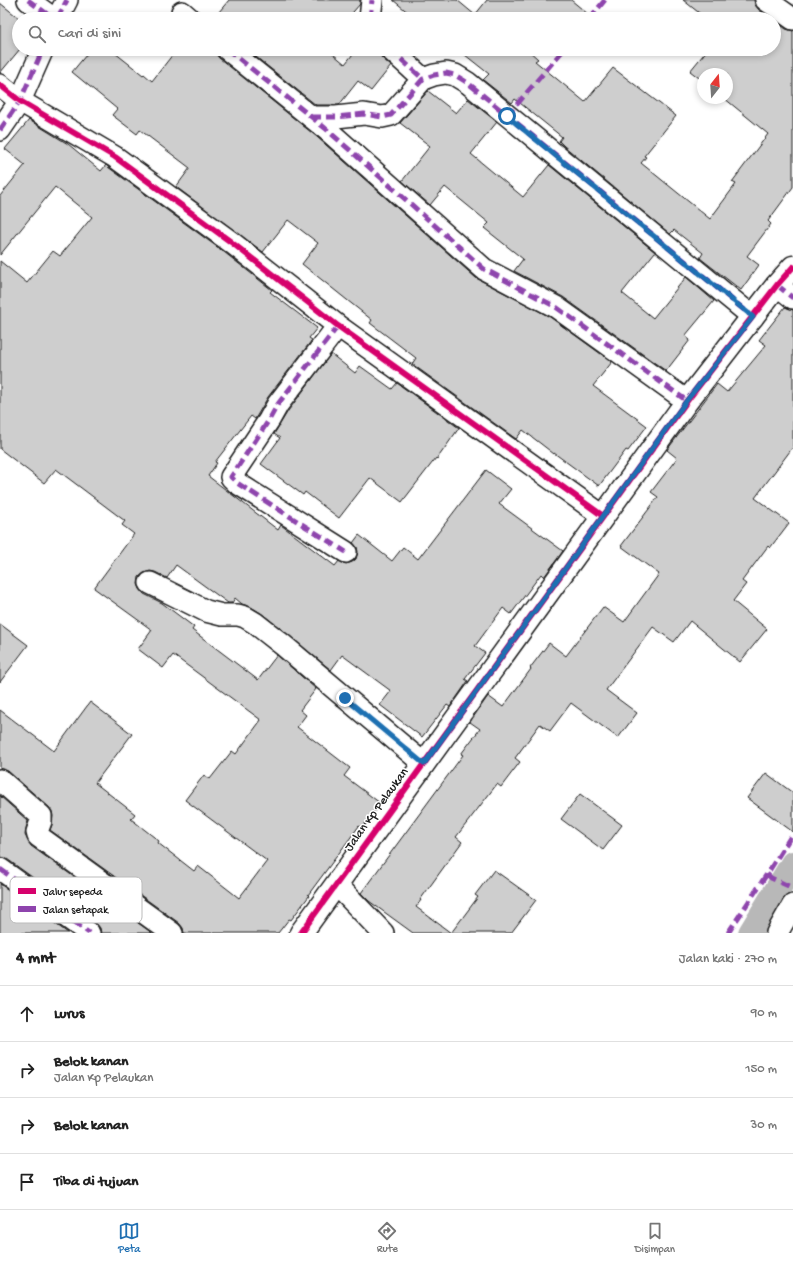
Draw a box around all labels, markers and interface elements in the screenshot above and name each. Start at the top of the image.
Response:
search box [12,12,781,56]
icon: search [26,23,48,45]
text: Cari di sini [58,25,121,43]
north arrow [697,68,733,104]
route start [498,107,516,125]
route end [336,689,354,707]
street label: Jalan Kp Pelaukan [342,765,413,855]
legend [10,877,142,923]
text: Jalur sepeda [43,887,103,899]
text: Jalan setapak [43,905,109,917]
text: 4 mnt [16,949,55,969]
text: Jalan kaki · 270 m [679,952,777,967]
icon: ahead [16,1003,38,1025]
text: Lurus [54,1005,84,1023]
text: 90 m [751,1006,777,1021]
text: Belok kanan [54,1053,128,1071]
icon: right [16,1059,38,1081]
text: 150 m [745,1062,777,1077]
text: Jalan Kp Pelaukan [54,1071,153,1086]
icon: right [16,1115,38,1137]
text: Belok kanan [54,1117,128,1135]
text: 30 m [751,1118,777,1133]
icon: arrive [16,1171,38,1193]
text: Tiba di tujuan [54,1173,138,1191]
tab: Peta [118,1220,140,1256]
tab: Rute [376,1220,398,1256]
tab: Disimpan [634,1220,675,1256]

